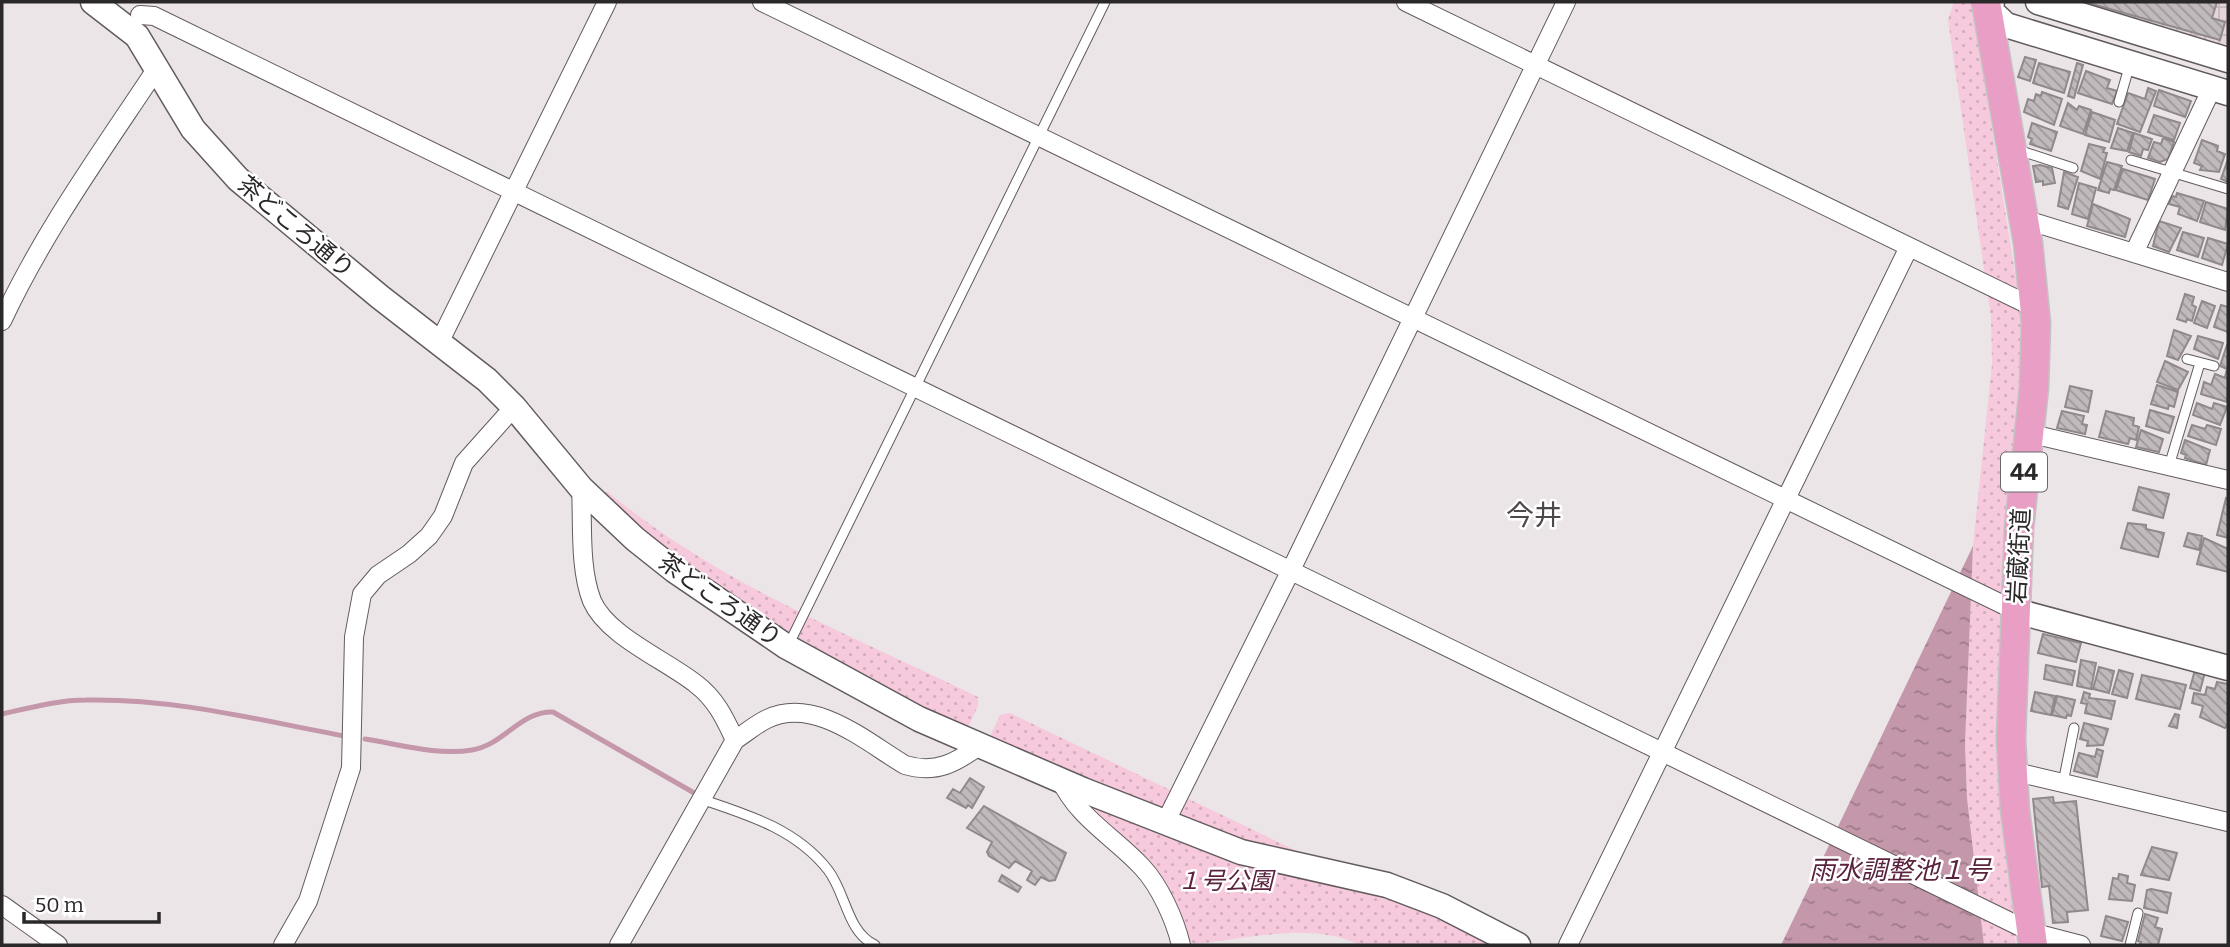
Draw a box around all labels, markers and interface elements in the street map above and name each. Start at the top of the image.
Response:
street label: 茶どころ通り [232,170,360,284]
road number: 44 [2001,452,2047,492]
district label: 今井 [1506,499,1562,532]
street label: 岩蔵街道 [2003,507,2035,605]
street label: 茶どころ通り [653,547,787,653]
water label: 雨水調整池１号 [1809,855,1993,886]
park label: １号公園 [1177,867,1276,895]
scale bar [24,880,159,924]
text: 50 m [35,892,84,918]

